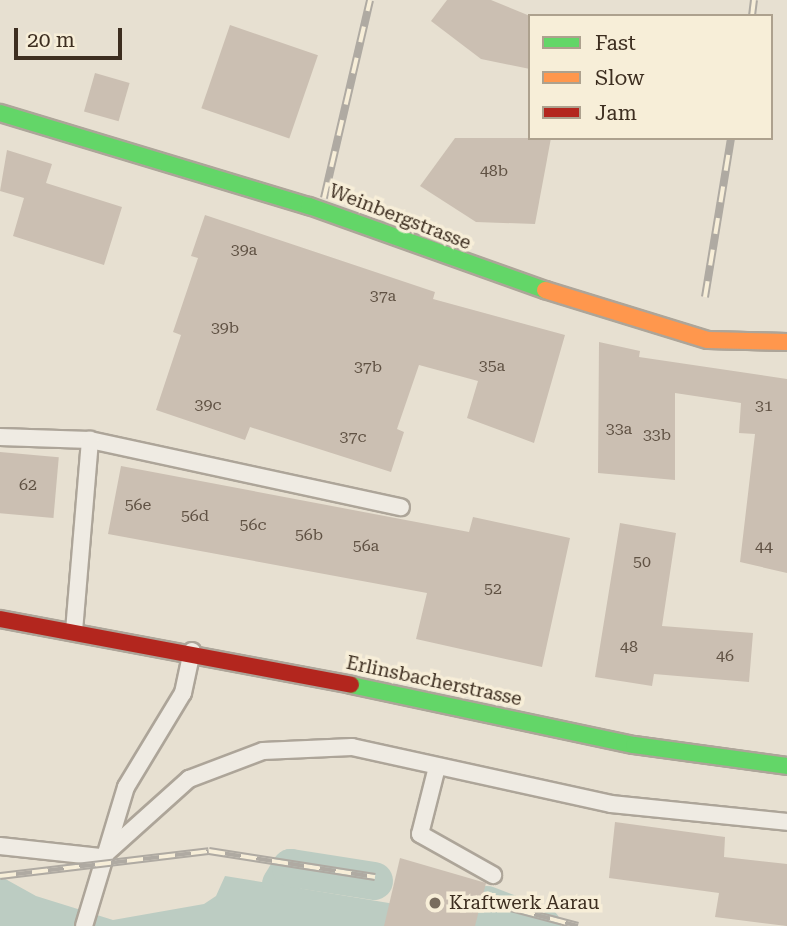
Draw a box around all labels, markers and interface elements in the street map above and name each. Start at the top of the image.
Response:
scale bar [18,14,126,58]
legend [528,14,773,140]
text: 20 m [27,28,75,52]
text: Fast [595,31,636,55]
text: Slow [595,66,644,90]
text: Jam [595,101,637,125]
house number: 48b [480,161,508,181]
street label: Weinbergstrasse [326,179,474,255]
house number: 39a [231,240,257,260]
house number: 37a [370,286,396,306]
house number: 39b [211,318,239,338]
house number: 35a [479,356,505,376]
house number: 37b [354,357,382,377]
house number: 39c [195,395,221,415]
house number: 31 [755,396,773,416]
house number: 33a [606,419,632,439]
house number: 33b [643,425,671,445]
house number: 37c [340,427,366,447]
house number: 62 [19,475,37,495]
house number: 56e [125,495,151,515]
house number: 56d [181,506,209,526]
house number: 56c [240,515,266,535]
house number: 56b [295,525,323,545]
house number: 56a [353,536,379,556]
house number: 44 [755,537,773,557]
house number: 50 [633,552,651,572]
house number: 52 [484,579,502,599]
house number: 48 [620,637,638,657]
house number: 46 [716,646,734,666]
street label: Erlinsbacherstrasse [344,651,524,711]
place label: Kraftwerk Aarau [449,892,599,914]
marker: Kraftwerk Aarau [427,895,443,911]

